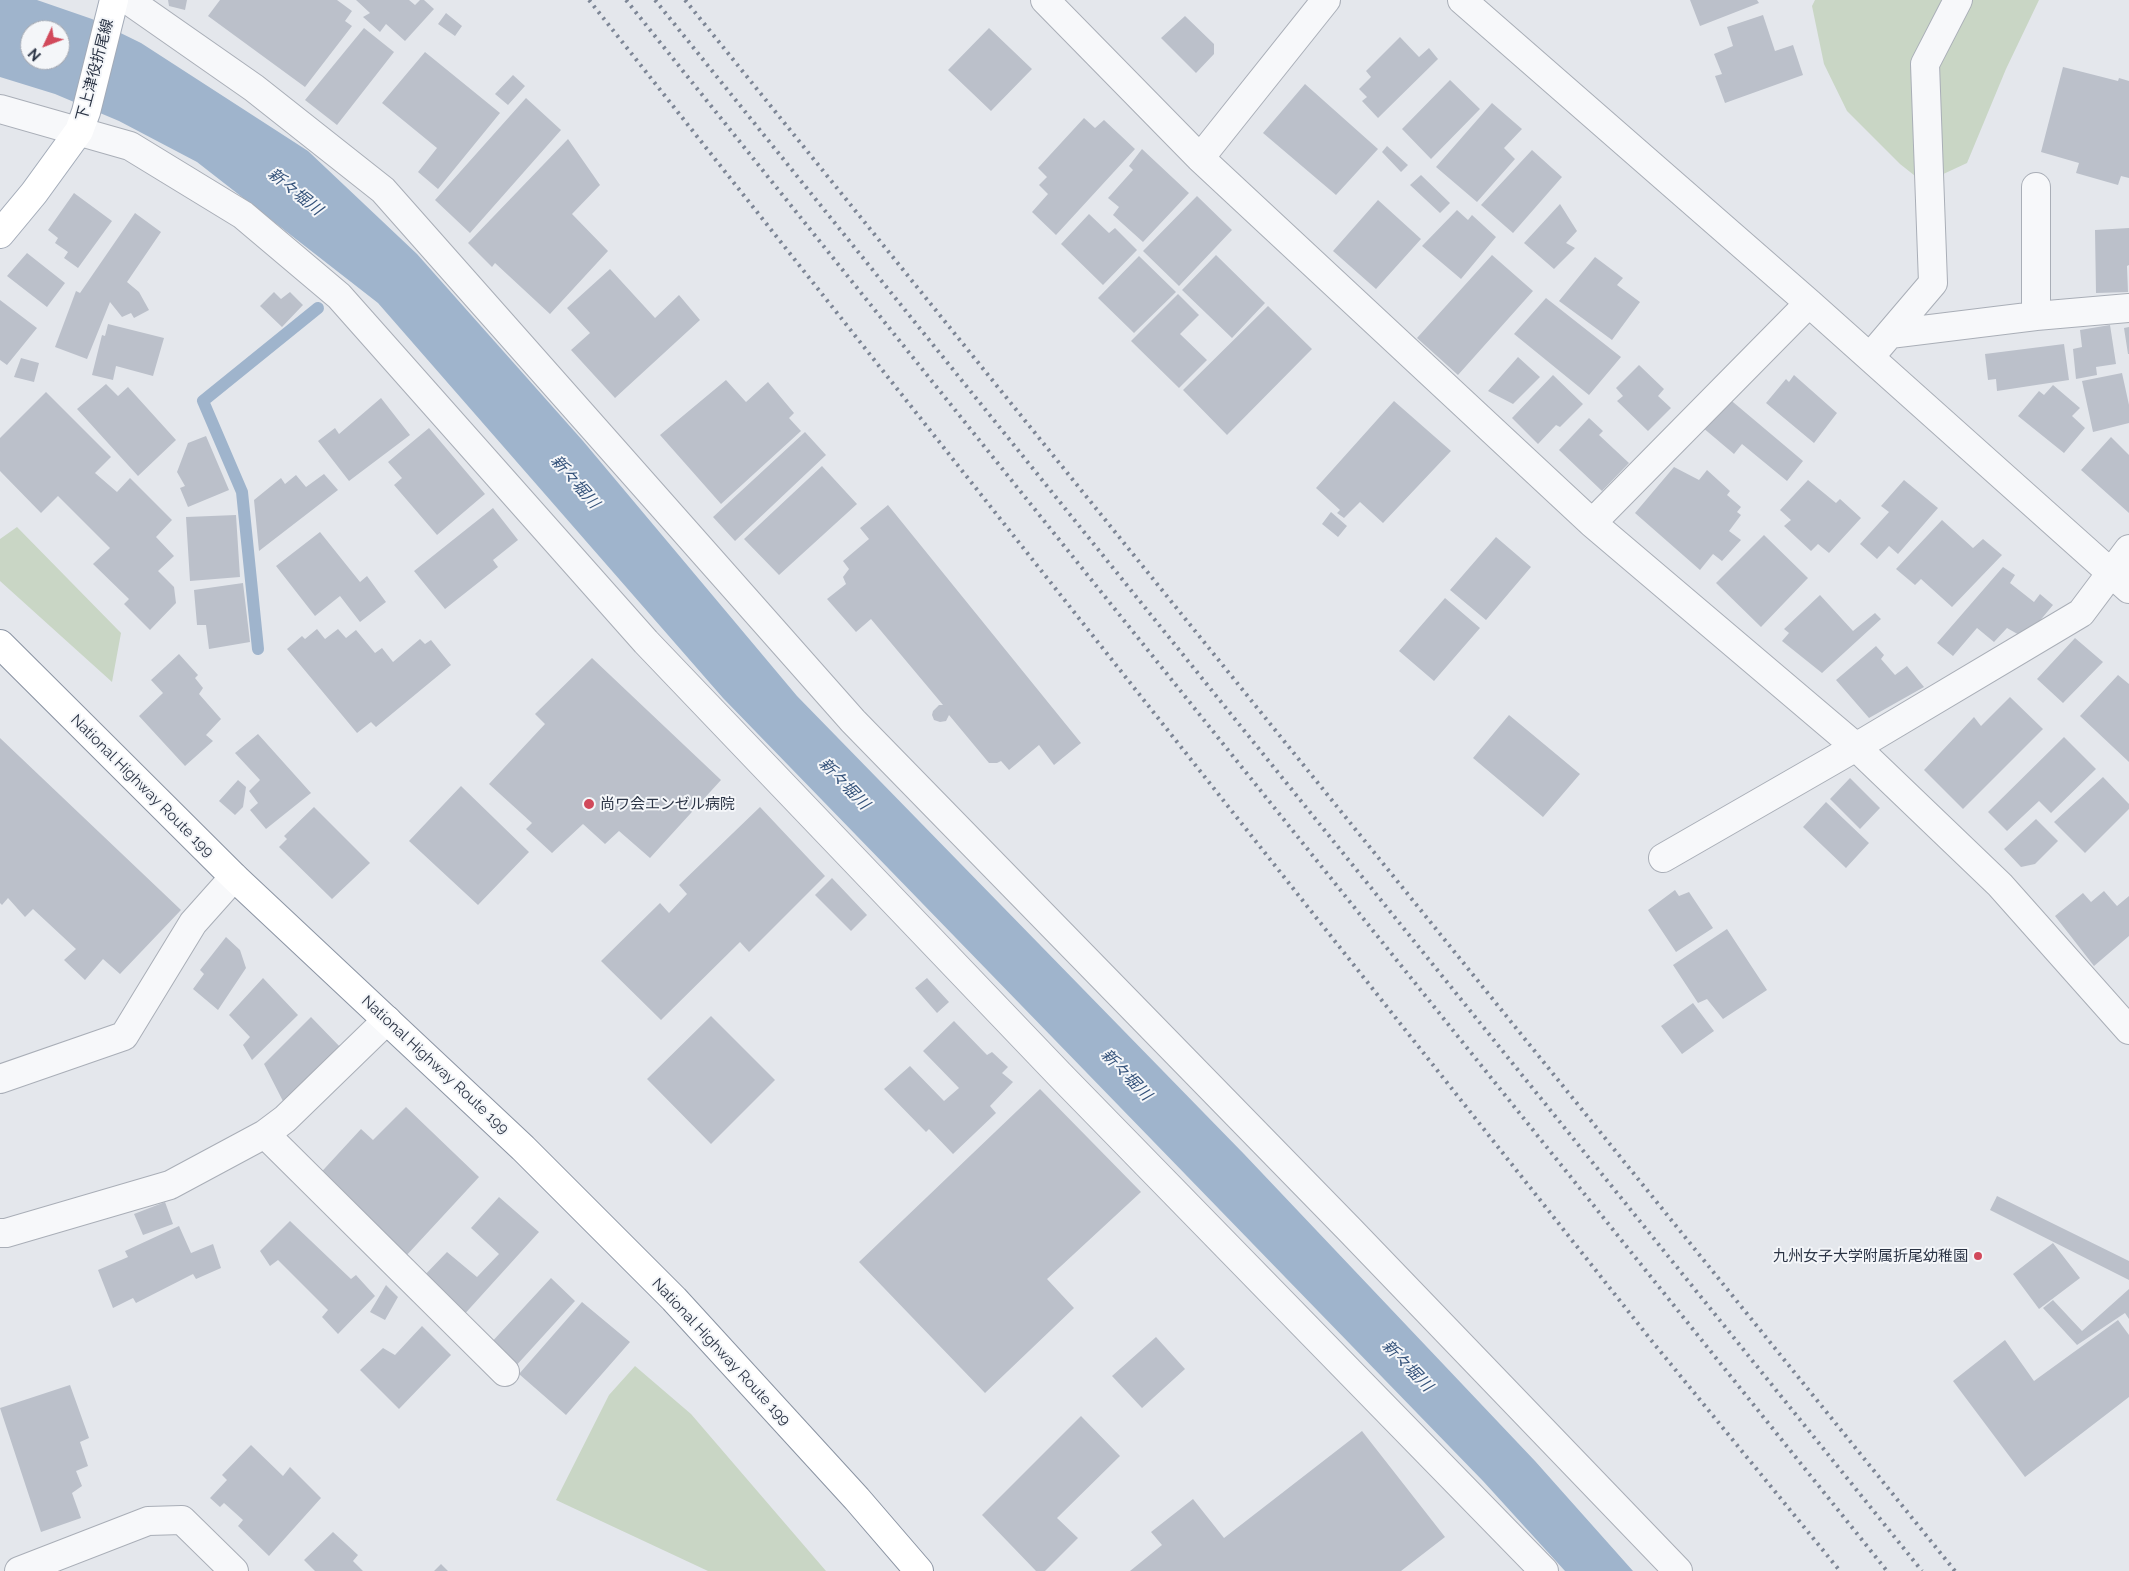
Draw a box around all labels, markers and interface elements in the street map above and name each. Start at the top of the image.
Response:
street label: 下上津役折尾線 [73,17,117,123]
north arrow [20,20,70,70]
text: N [25,45,44,64]
water label: 新々堀川 [264,164,326,220]
water label: 新々堀川 [547,452,603,512]
street label: National Highway Route 199 [67,711,217,861]
water label: 新々堀川 [815,754,873,814]
place label: 尚ワ会エンゼル病院 [600,795,735,813]
marker: 尚ワ会エンゼル病院 [582,797,596,811]
street label: National Highway Route 199 [358,992,512,1138]
water label: 新々堀川 [1097,1045,1155,1105]
place label: 九州女子大学附属折尾幼稚園 [1773,1247,1968,1265]
marker: 九州女子大学附属折尾幼稚園 [1972,1250,1984,1262]
street label: National Highway Route 199 [648,1275,794,1429]
water label: 新々堀川 [1378,1336,1436,1396]

